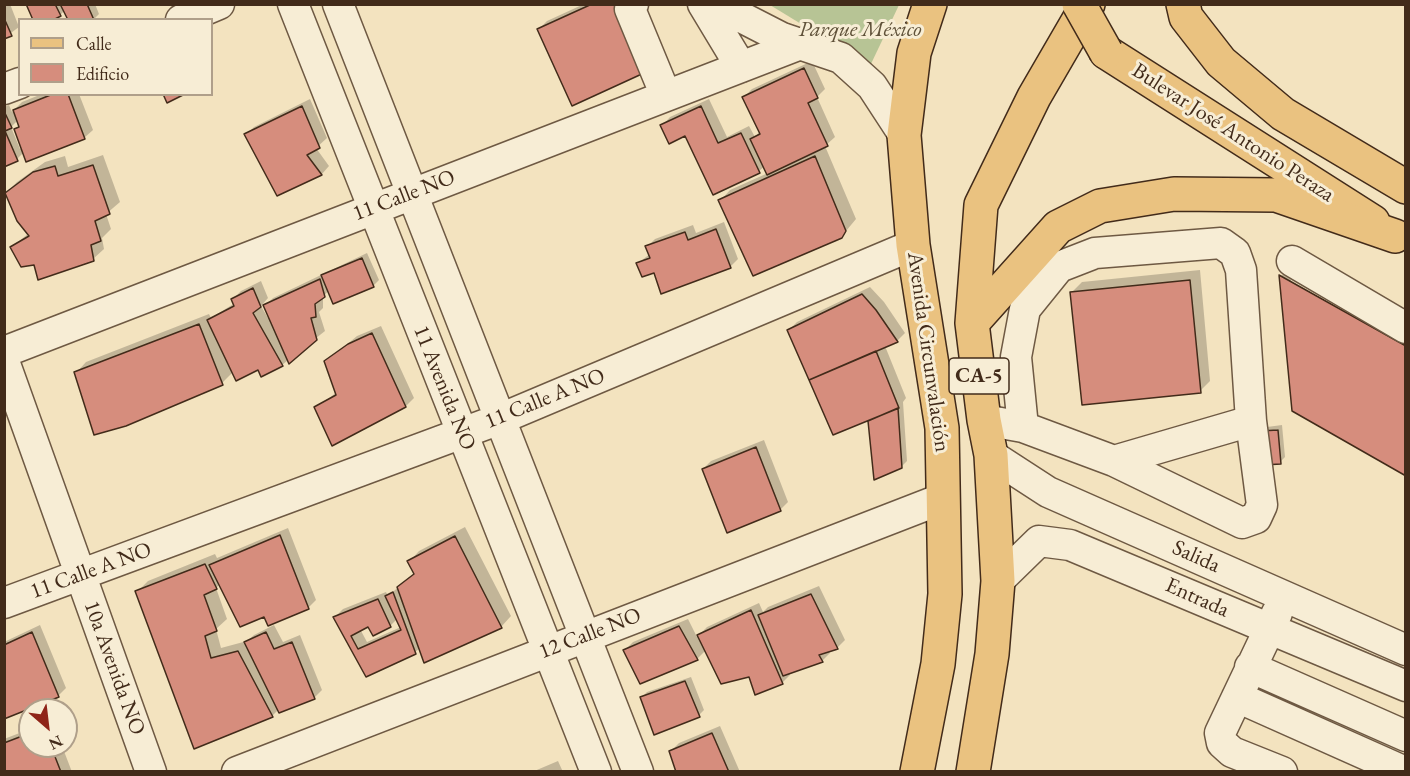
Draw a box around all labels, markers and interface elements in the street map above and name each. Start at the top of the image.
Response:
park label: Parque México [798,17,922,43]
legend [18,18,213,96]
text: Calle [76,32,112,55]
street label: Bulevar José Antonio Peraza [1127,58,1339,208]
text: Edificio [76,62,129,85]
street label: 11 Calle NO [349,164,459,228]
street label: Avenida Circunvalación [901,250,955,454]
street label: 11 Avenida NO [407,322,481,454]
road number: CA-5 [949,358,1009,394]
street label: 11 Calle A NO [481,363,609,435]
street label: Salida [1168,535,1224,579]
street label: 11 Calle A NO [27,537,155,605]
street label: Entrada [1161,572,1233,624]
street label: 10a Avenida NO [77,597,151,739]
street label: 12 Calle NO [535,602,645,666]
north arrow [18,698,78,758]
text: N [45,730,66,755]

